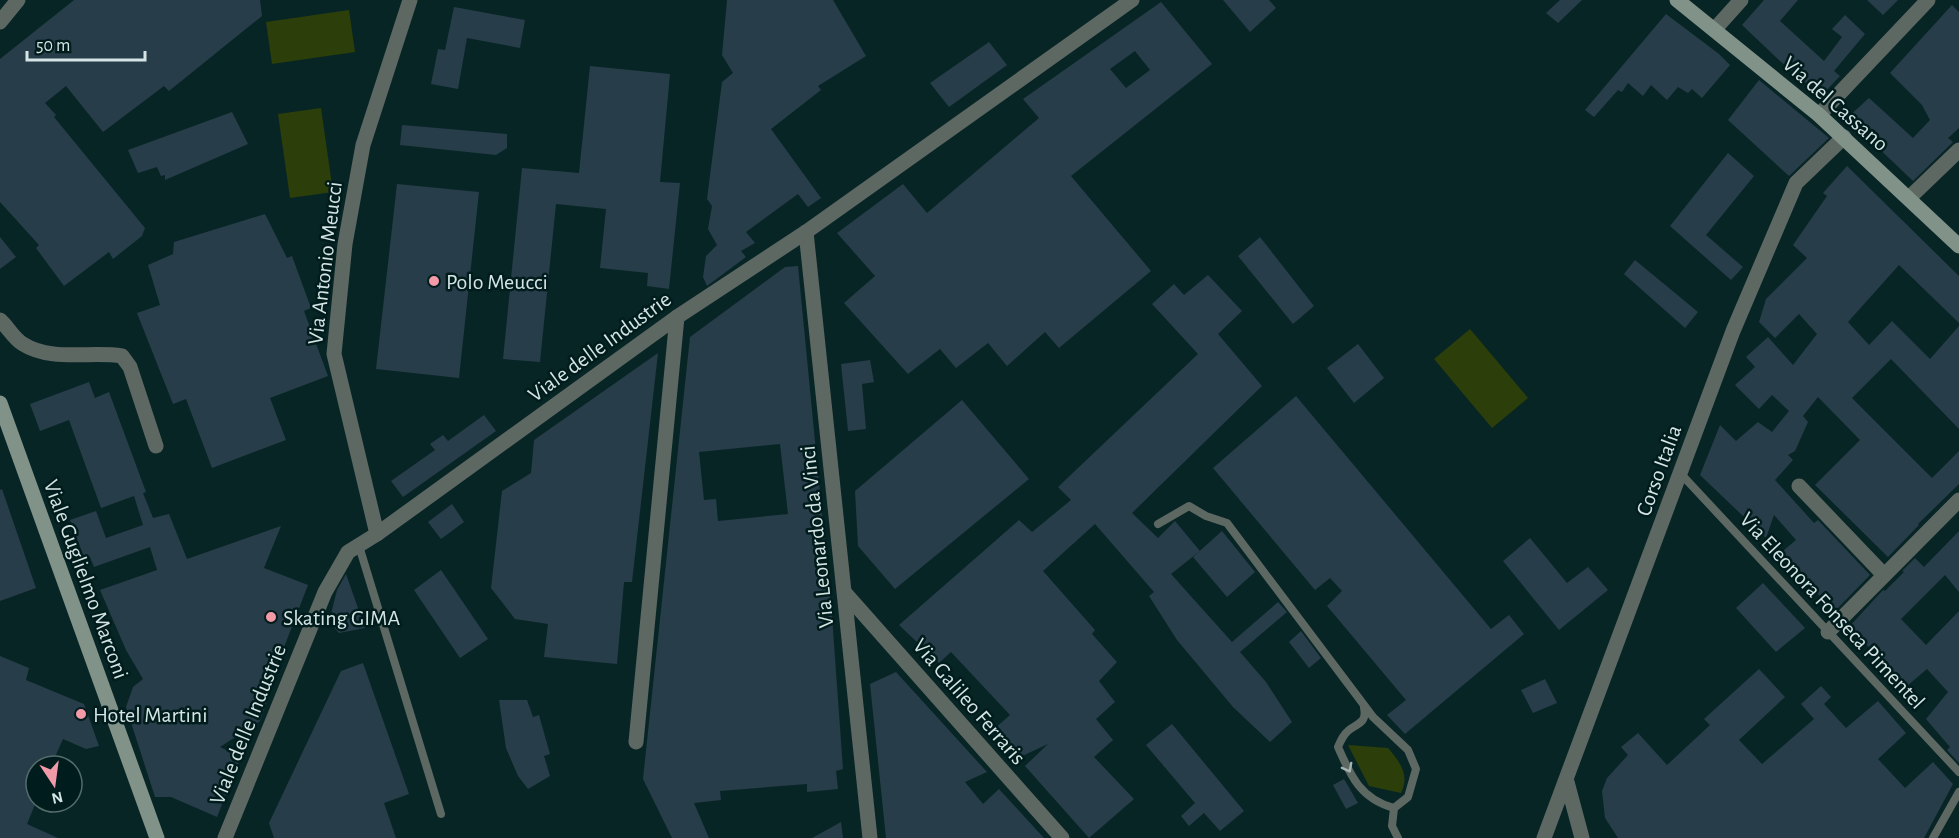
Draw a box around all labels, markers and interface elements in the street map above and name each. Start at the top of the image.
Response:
scale bar [27,24,146,62]
text: 50 m [36,37,70,55]
street label: Via del Cassano [1778,52,1892,155]
street label: Via Antonio Meucci [304,180,346,346]
place label: Polo Meucci [446,271,548,293]
marker: Polo Meucci [427,274,441,288]
street label: Viale delle Industrie [524,288,675,406]
street label: Corso Italia [1632,422,1686,519]
street label: Via Leonardo da Vinci [796,445,838,629]
street label: Viale Guglielmo Marconi [40,477,132,682]
street label: Via Eleonora Fonseca Pimentel [1736,508,1929,713]
place label: Skating GIMA [283,607,400,629]
marker: Skating GIMA [264,610,278,624]
street label: Via Galileo Ferraris [909,634,1030,769]
street label: Viale delle Industrie [206,641,290,808]
place label: Hotel Martini [93,704,208,726]
marker: Hotel Martini [74,707,88,721]
north arrow [24,754,84,814]
one-way arrow [1341,762,1352,773]
text: N [50,789,64,807]

